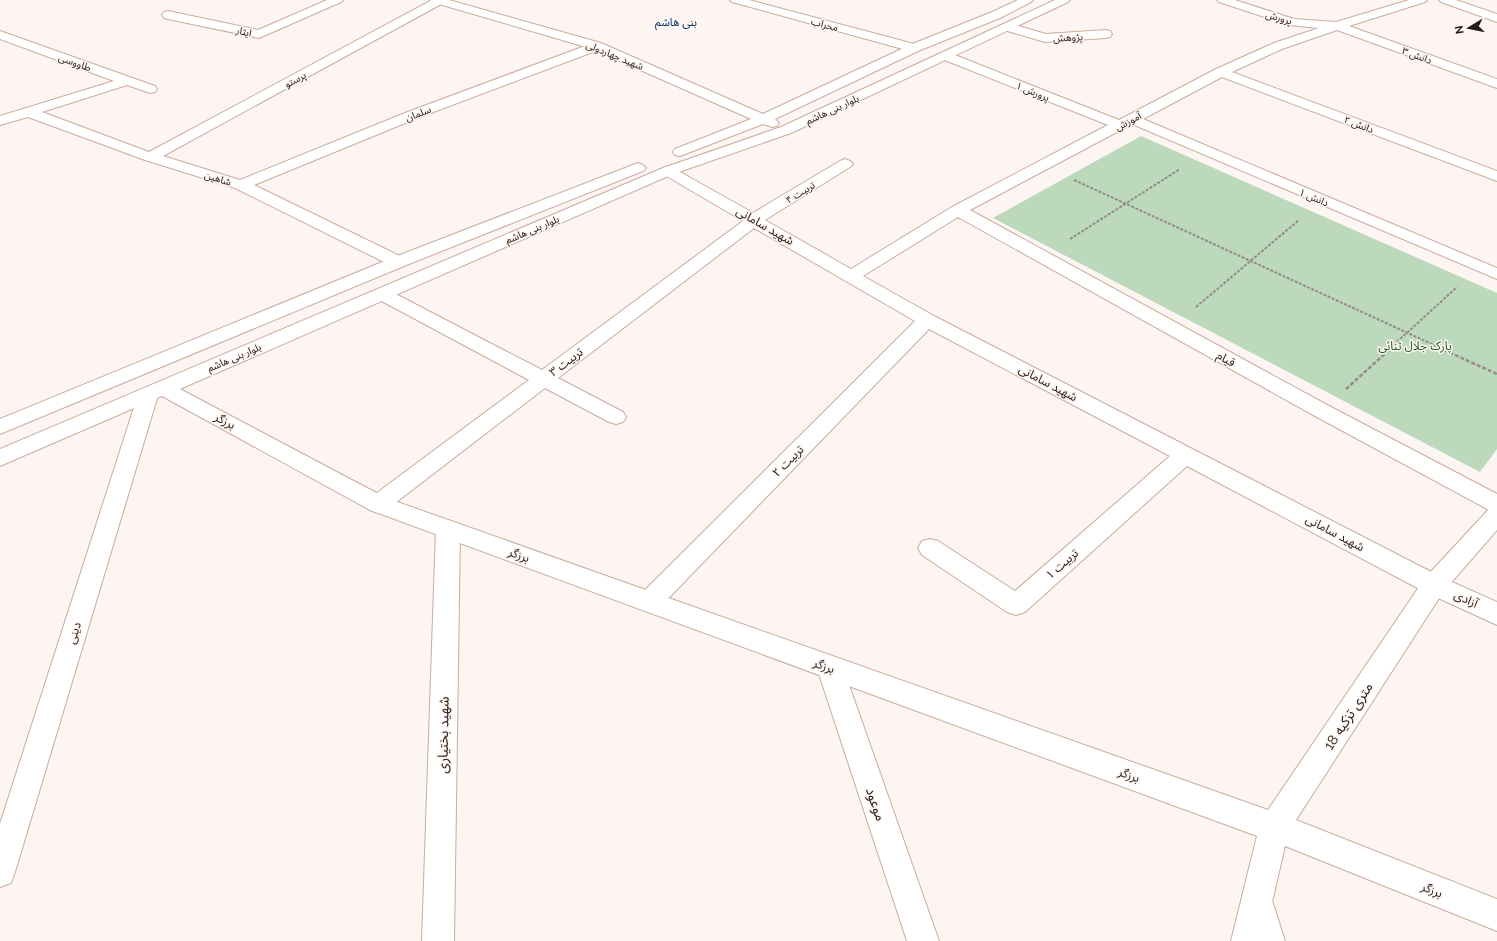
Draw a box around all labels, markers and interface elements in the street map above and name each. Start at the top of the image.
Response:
street label: پرورش [1264,8,1293,28]
north arrow [1449,8,1489,48]
district label: بنی هاشم [655,16,697,31]
street label: محراب [810,16,840,34]
street label: ایثار [234,24,253,39]
text: N [1453,24,1467,35]
street label: پژوهش [1053,31,1083,45]
street label: شهید چهاردولی [584,39,645,73]
street label: دانش ۳ [1400,45,1433,66]
street label: طاووسی [57,52,93,74]
street label: پرستو [283,69,308,91]
street label: پرورش ۱ [1014,80,1051,104]
street label: بلوار بنی هاشم [804,92,862,128]
street label: سلمان [404,104,433,123]
street label: آموزش [1113,110,1145,134]
street label: دانش ۲ [1342,114,1375,135]
street label: شاهین [203,169,233,188]
street label: تربیت ۴ [784,179,817,206]
street label: دانش ۱ [1297,186,1330,209]
street label: شهید سامانی [734,204,796,248]
street label: بلوار بنی هاشم [504,213,562,248]
park label: پارک جلال ثنائی [1378,339,1452,354]
street label: بلوار بنی هاشم [206,341,264,376]
street label: تربیت ۳ [546,344,586,379]
street label: قیام [1213,348,1238,372]
street label: شهید سامانی [1016,362,1080,404]
street label: برزگر [211,409,238,432]
street label: تربیت ۲ [769,442,807,480]
street label: شهید سامانی [1303,512,1367,554]
street label: برزگر [506,544,532,565]
street label: تربیت ۱ [1043,546,1082,582]
street label: آزادی [1452,587,1481,611]
street label: دینی [64,620,84,646]
street label: برزگر [811,655,837,676]
street label: 18 متری تزکیه [1320,679,1377,753]
street label: شهید بختیاری [434,696,453,774]
street label: برزگر [1116,764,1142,785]
street label: موعود [862,785,889,823]
street label: برزگر [1418,879,1445,901]

